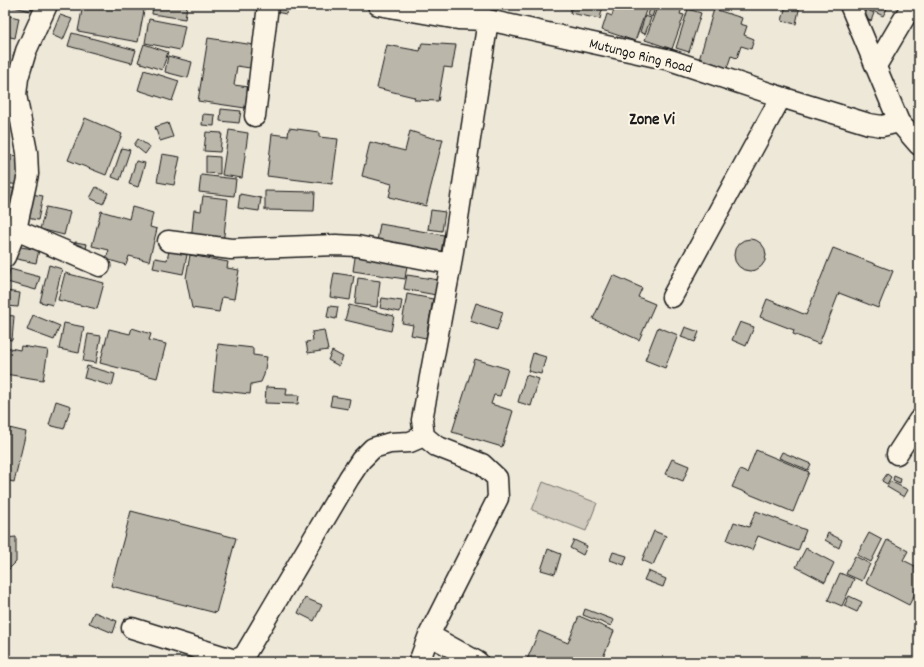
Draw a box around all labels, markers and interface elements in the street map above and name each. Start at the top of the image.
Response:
street label: Mutungo Ring Road [586,33,695,80]
district label: Zone Vi [629,109,676,133]

